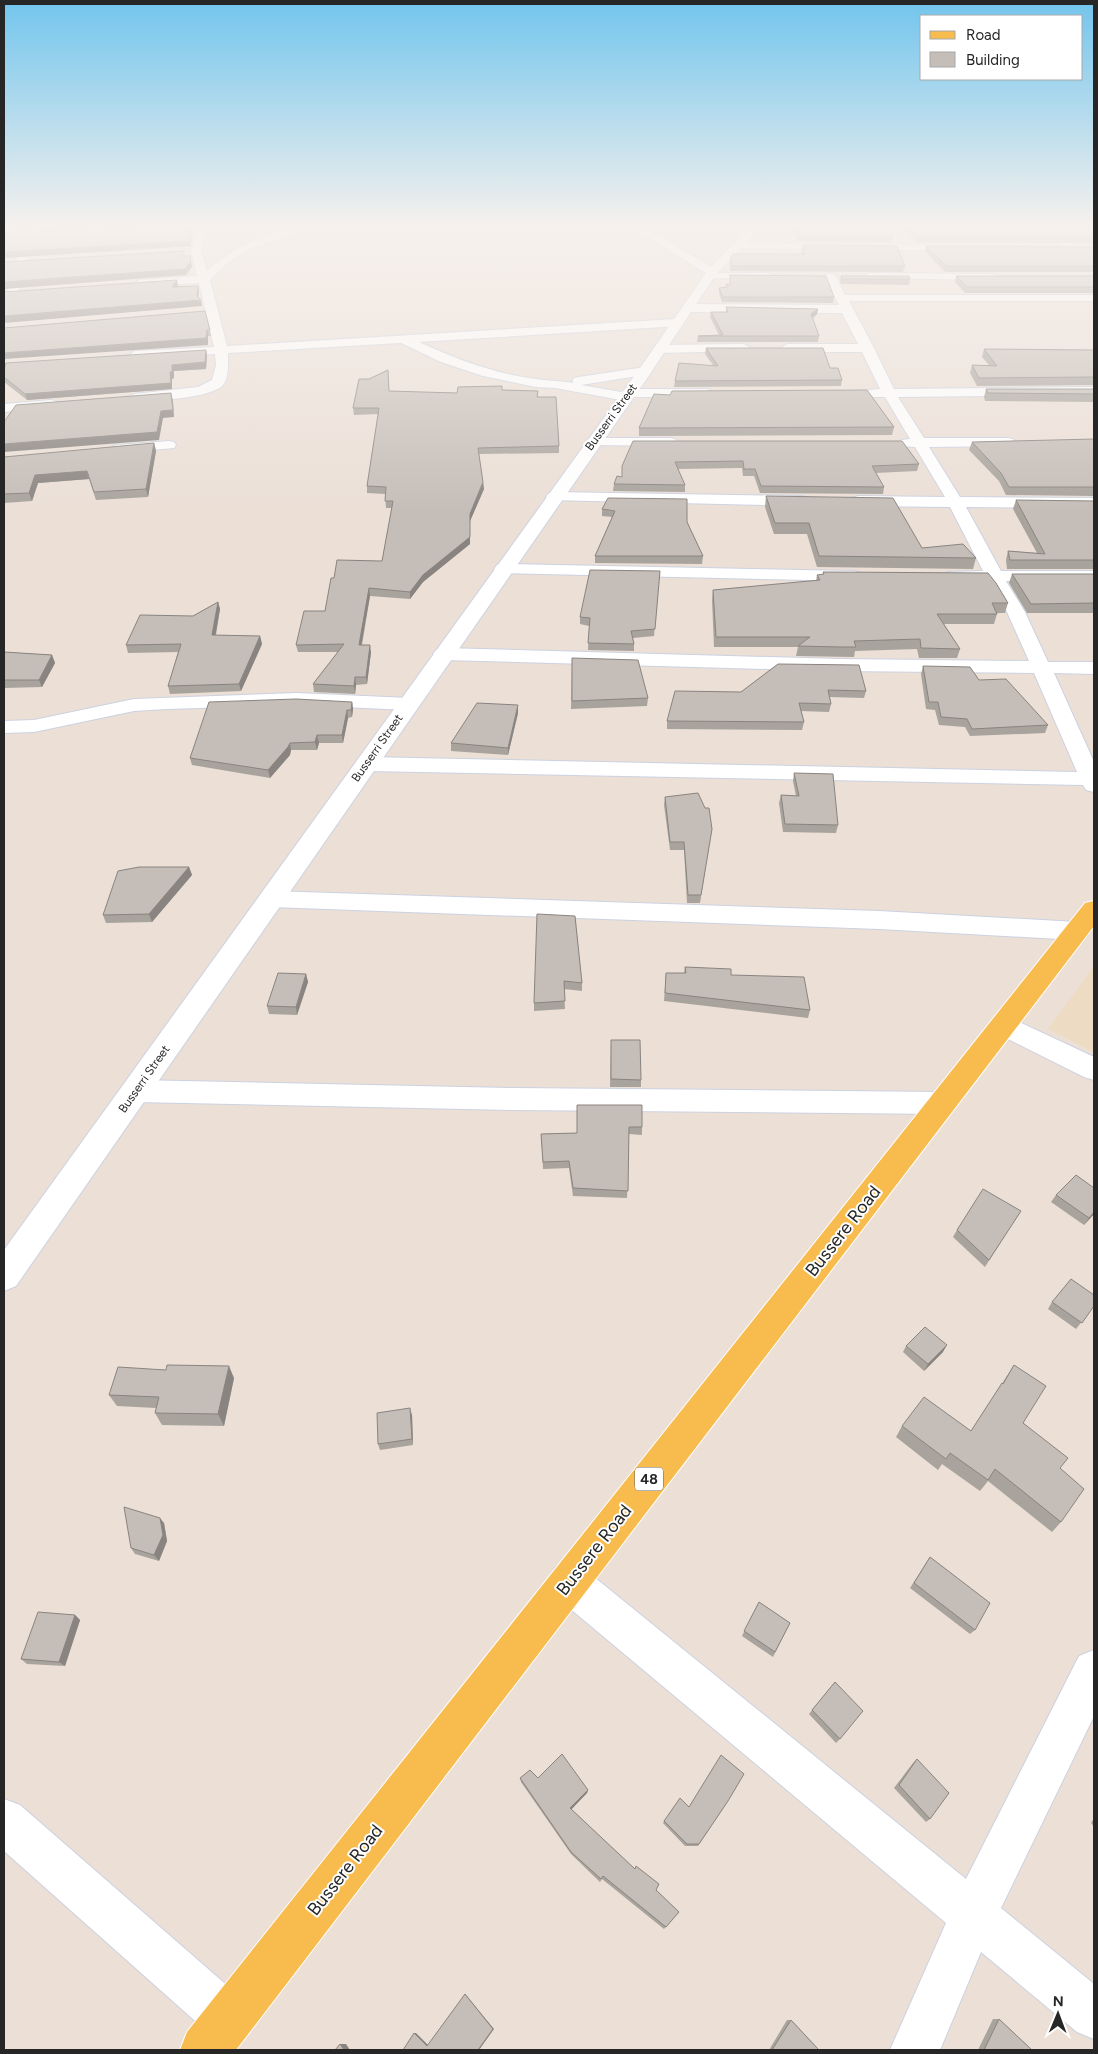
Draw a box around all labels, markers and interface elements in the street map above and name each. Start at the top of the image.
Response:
legend [920,15,1083,80]
text: Road [966,26,1001,44]
text: Building [966,51,1020,69]
street label: Busserri Street [582,380,640,453]
street label: Busserri Street [349,711,406,784]
street label: Busserri Street [116,1042,173,1115]
street label: Bussere Road [801,1181,885,1281]
road number: 48 [635,1468,663,1490]
street label: Bussere Road [552,1500,636,1600]
street label: Bussere Road [303,1820,387,1920]
north arrow [1033,1989,1083,2039]
text: N [1053,1993,1064,2010]

